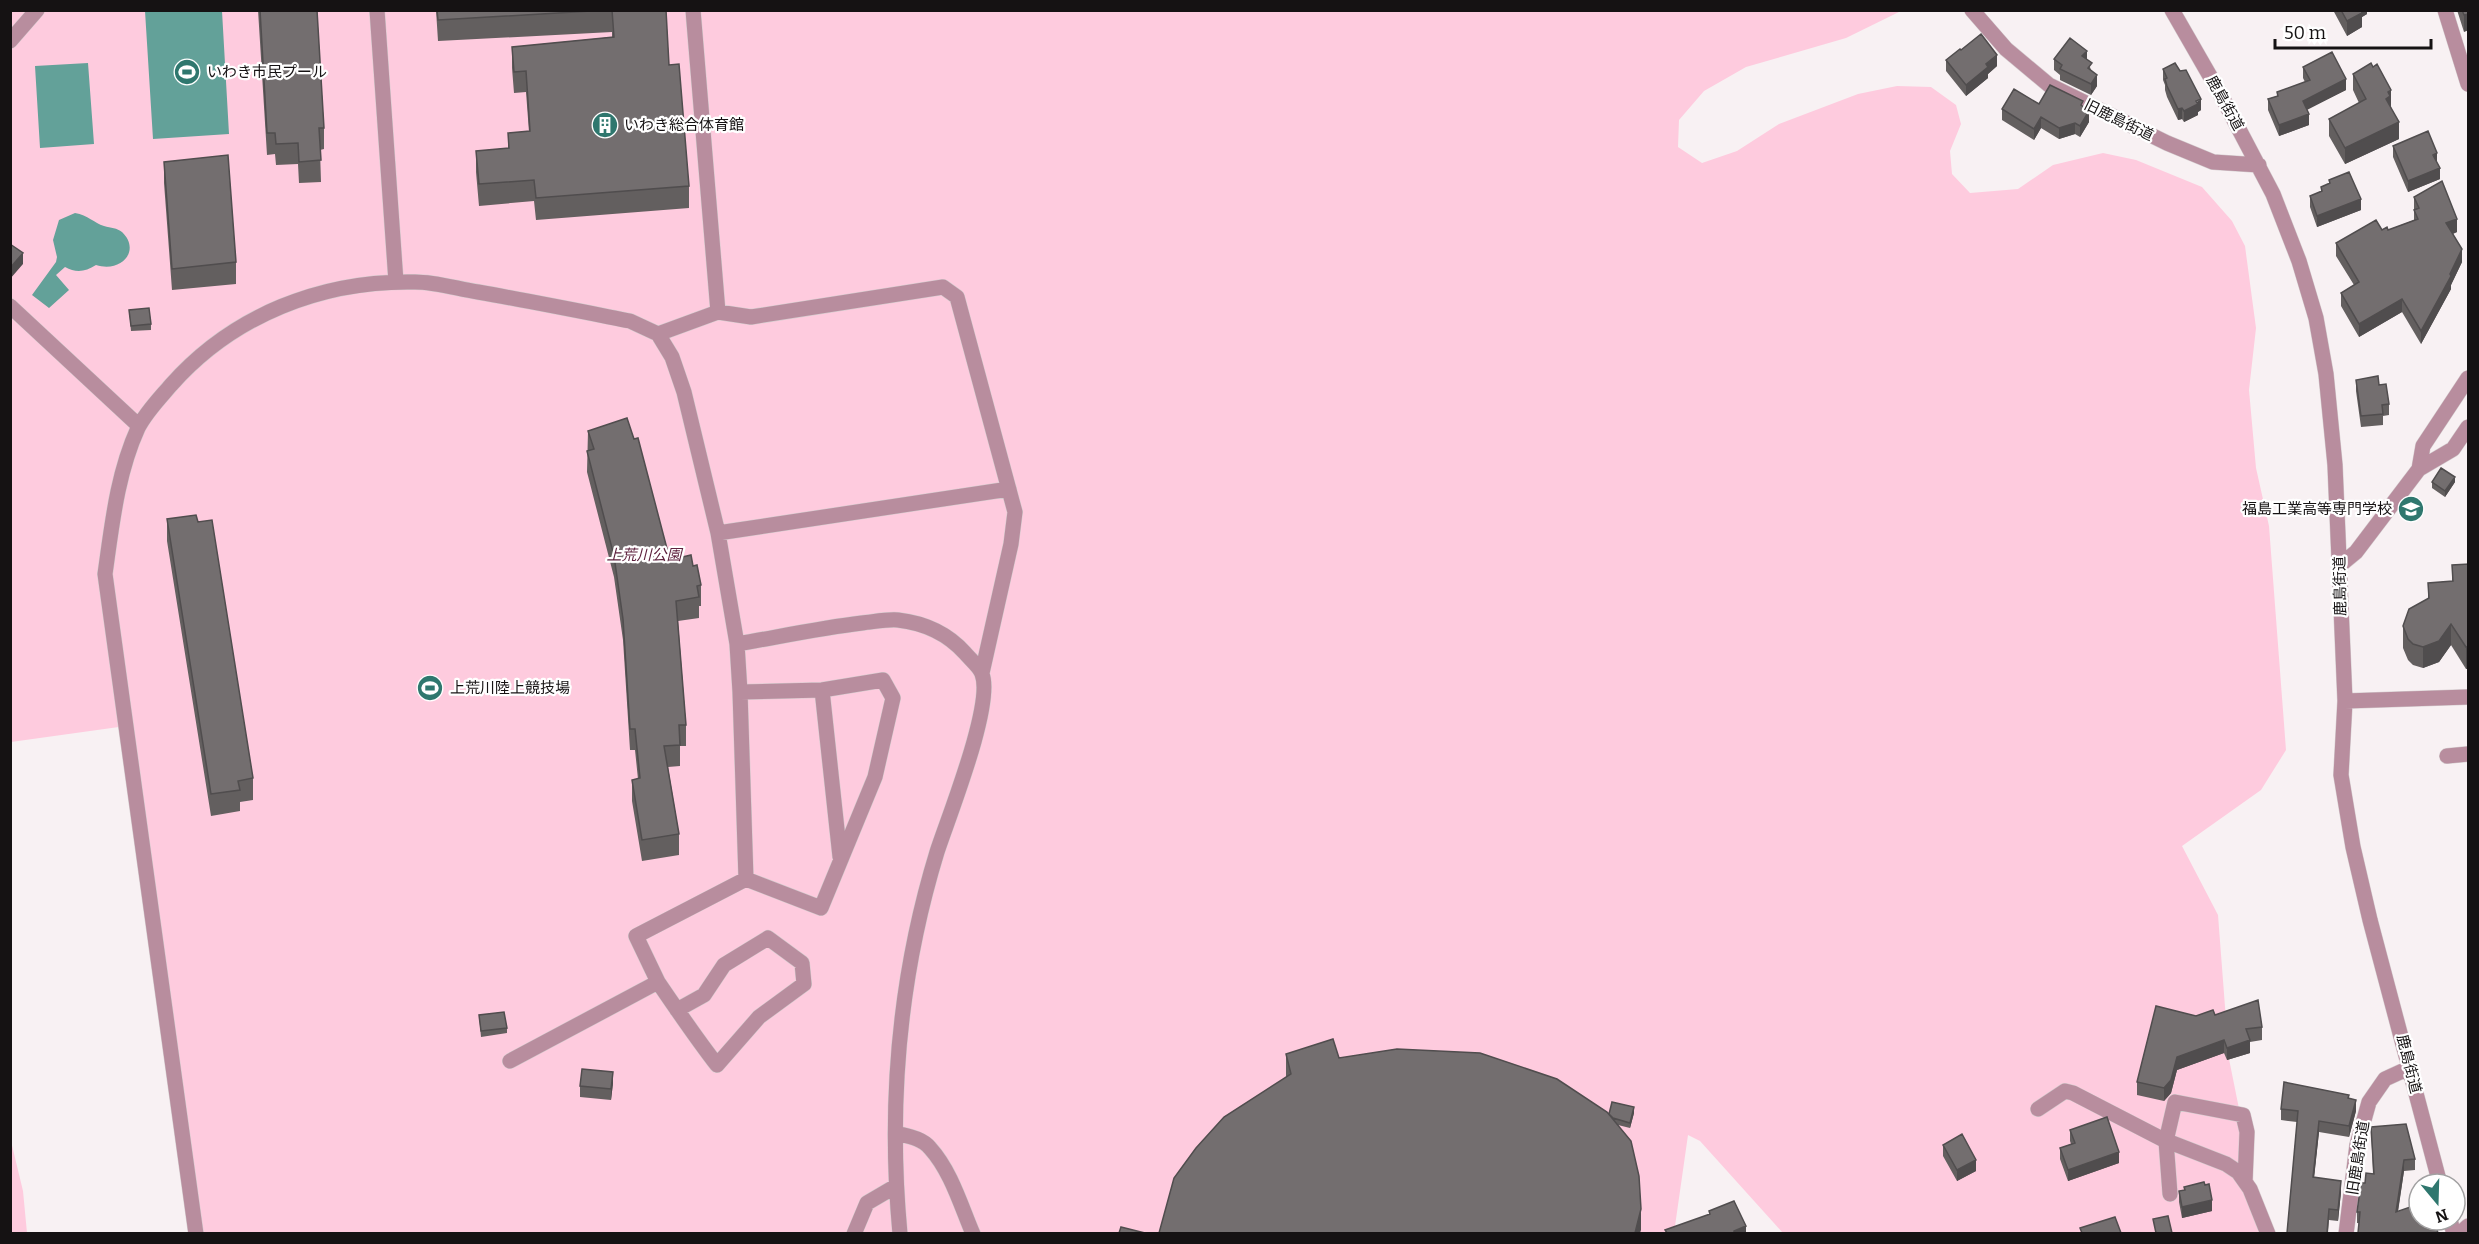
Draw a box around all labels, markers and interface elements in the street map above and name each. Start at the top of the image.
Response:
scale bar [2275,12,2431,50]
text: 50 m [2284,22,2326,44]
sports icon: いわき市民プール [172,57,202,87]
place label: いわき市民プール [207,63,327,81]
street label: 鹿島街道 [2203,72,2247,134]
street label: 旧鹿島街道 [2081,95,2157,145]
building icon: いわき総合体育館 [590,110,620,140]
place label: いわき総合体育館 [624,116,744,134]
school or university icon: 福島工業高等専門学校 [2396,494,2426,524]
place label: 福島工業高等専門学校 [2242,500,2392,518]
park label: 上荒川公園 [606,546,683,564]
street label: 鹿島街道 [2330,556,2350,616]
sports icon: 上荒川陸上競技場 [415,673,445,703]
place label: 上荒川陸上競技場 [450,679,570,697]
street label: 鹿島街道 [2393,1033,2425,1095]
street label: 旧鹿島街道 [2343,1120,2373,1196]
north arrow [2407,1172,2467,1232]
text: N [2433,1205,2451,1227]

